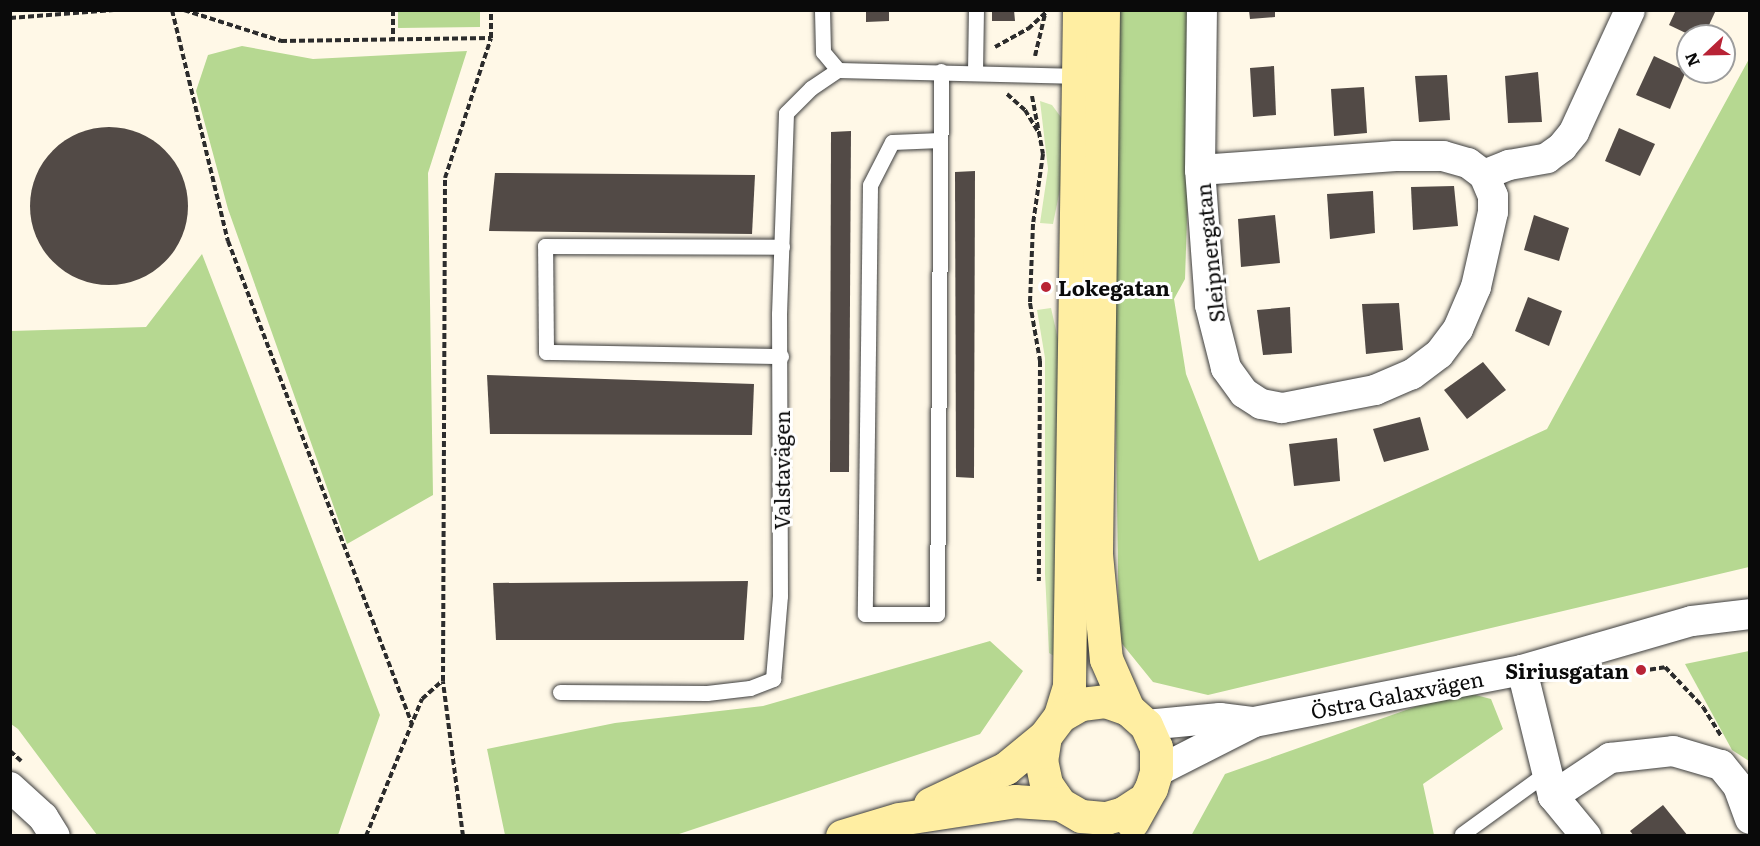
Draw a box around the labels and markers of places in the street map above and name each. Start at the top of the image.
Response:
place label: Lokegatan [1058,274,1170,300]
marker: Lokegatan [1039,280,1053,294]
place label: Siriusgatan [1505,657,1629,683]
marker: Siriusgatan [1634,663,1648,677]

